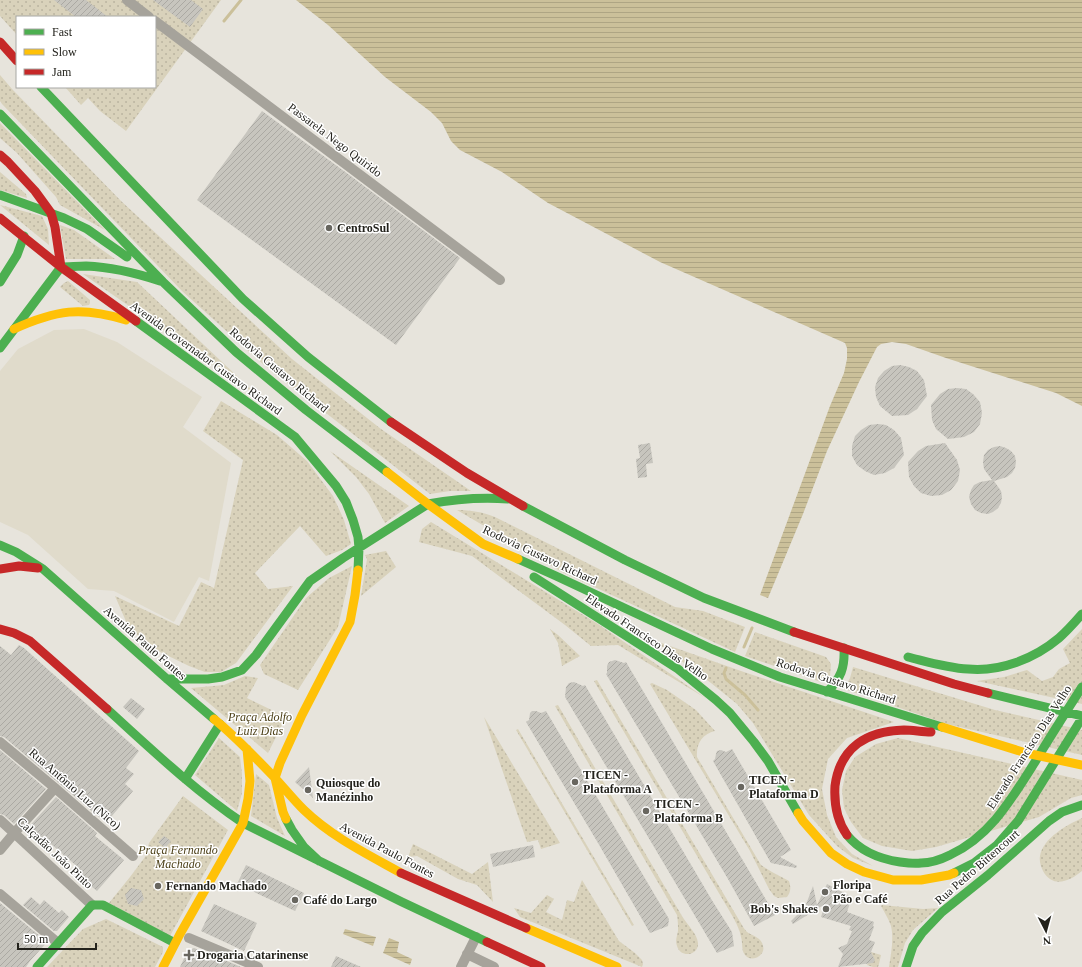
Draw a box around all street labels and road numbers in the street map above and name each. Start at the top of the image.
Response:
street label: Passarela Nego Quirido [285,100,385,180]
street label: Avenida Governador Gustavo Richard [127,298,285,418]
street label: Rodovia Gustavo Richard [227,325,331,415]
street label: Rodovia Gustavo Richard [481,522,599,588]
street label: Elevado Francisco Dias Velho [583,591,711,683]
street label: Avenida Paulo Fontes [101,603,189,683]
street label: Rodovia Gustavo Richard [775,655,897,707]
street label: Elevado Francisco Dias Velho [984,682,1074,812]
street label: Rua Antônio Luz (Nico) [26,745,124,833]
street label: Calçadão João Pinto [14,814,96,892]
street label: Avenida Paulo Fontes [337,819,437,881]
street label: Rua Pedro Bittencourt [932,826,1023,907]

